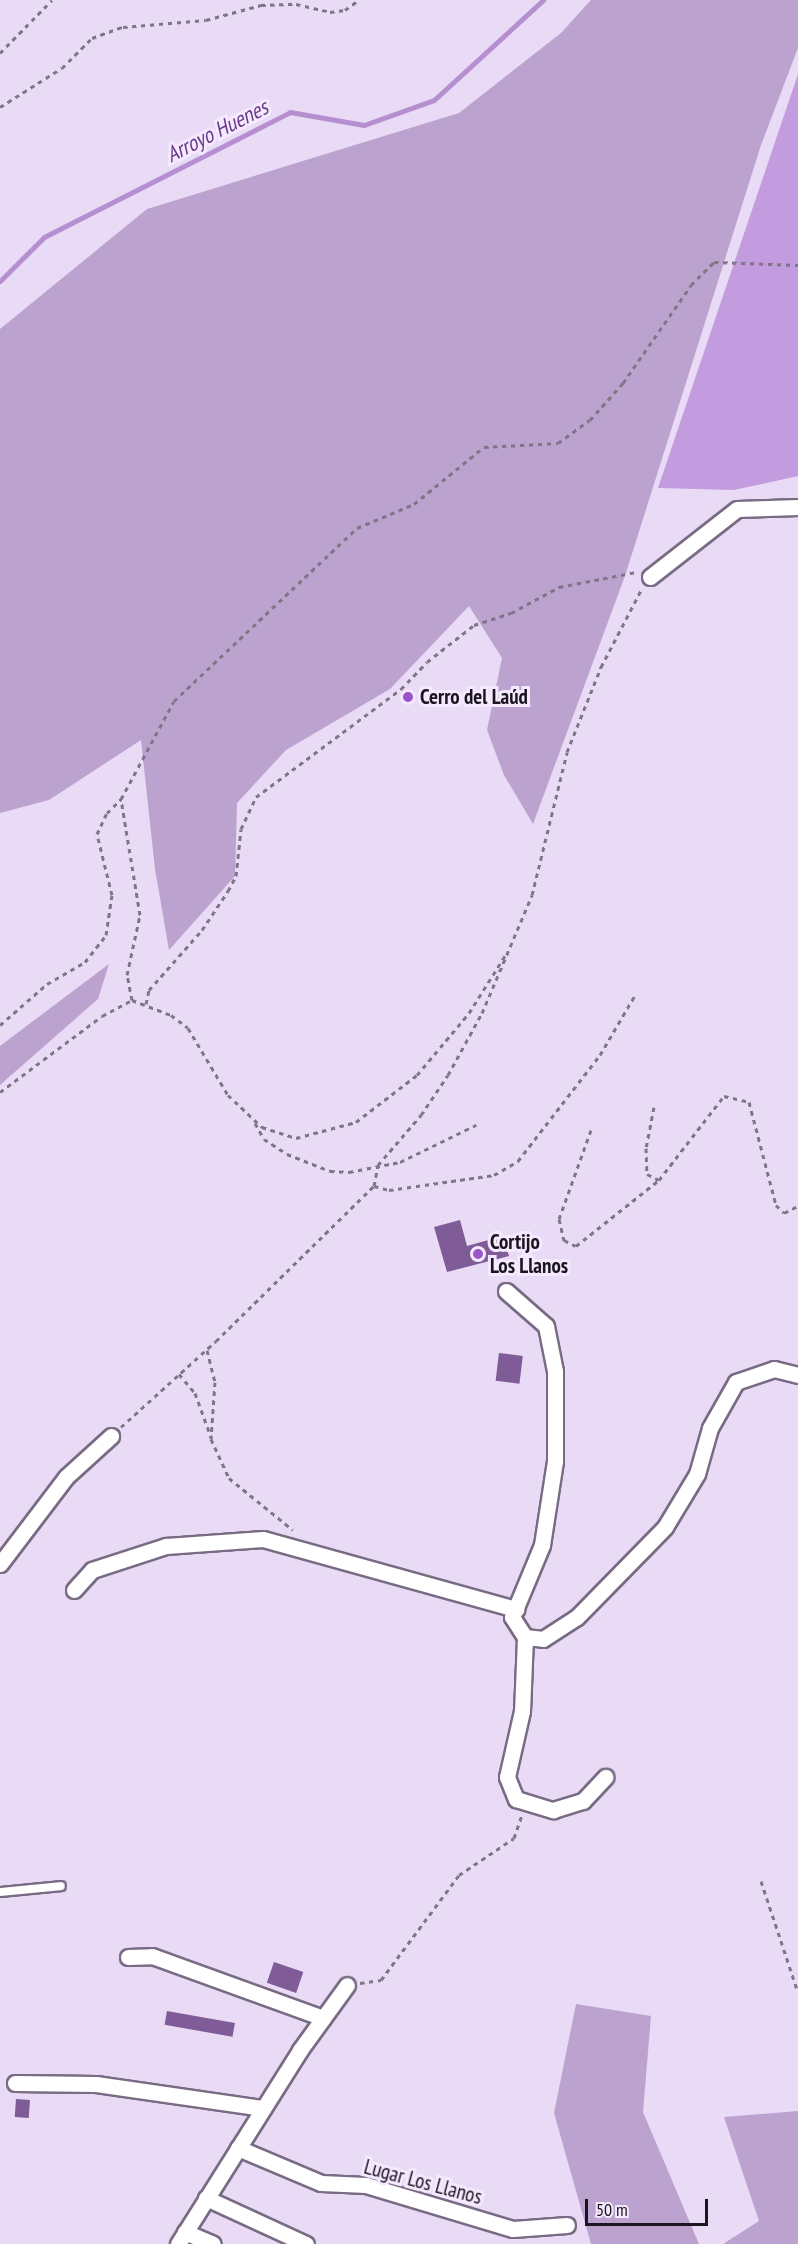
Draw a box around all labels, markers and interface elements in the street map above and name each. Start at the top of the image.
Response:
water label: Arroyo Huenes [162,94,272,168]
place label: Cerro del Laúd [420,684,528,710]
marker: Cerro del Laúd [401,690,415,704]
place label: Cortijo Los Llanos [490,1229,568,1279]
marker: Cortijo Los Llanos [471,1247,485,1261]
street label: Lugar Los Llanos [361,2154,485,2210]
scale bar [588,2187,711,2225]
text: 50 m [596,2198,628,2221]

